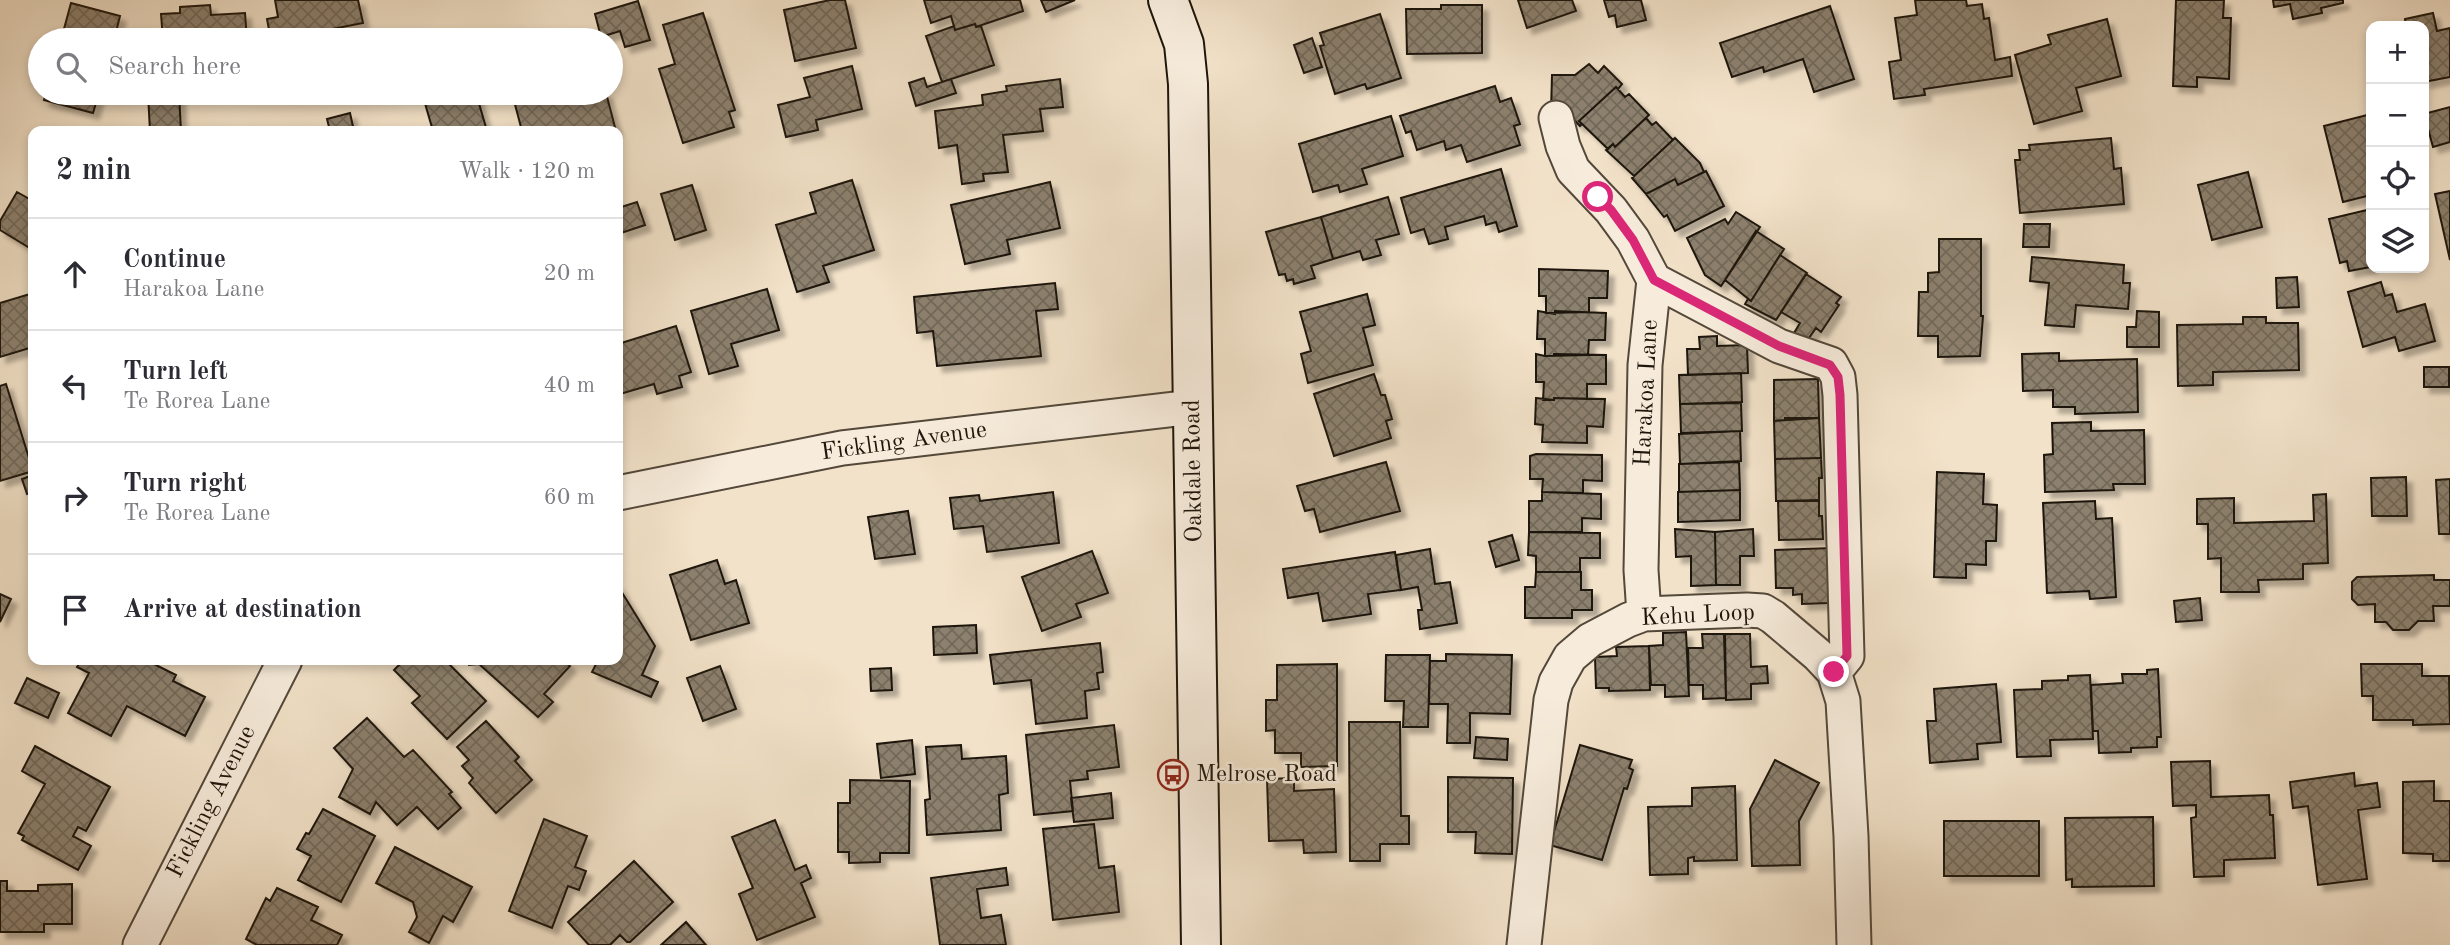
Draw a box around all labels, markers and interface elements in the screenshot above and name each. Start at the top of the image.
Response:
map controls [2366,21,2429,273]
button: + [2366,21,2429,84]
search box [28,28,623,105]
icon: search [52,48,90,86]
text: Search here [108,54,241,80]
button: − [2366,84,2429,147]
button: locate [2366,147,2429,210]
text: 2 min [56,156,131,186]
text: Walk · 120 m [459,160,595,183]
route start [1582,181,1613,212]
button: layers [2366,210,2429,273]
text: Continue [123,247,226,273]
icon: ahead [56,255,94,293]
text: 20 m [544,262,595,285]
text: Harakoa Lane [123,278,264,301]
street label: Harakoa Lane [1631,319,1663,467]
text: Turn left [123,359,228,385]
icon: left [56,367,94,405]
text: 40 m [544,374,595,397]
text: Te Rorea Lane [123,390,270,413]
street label: Oakdale Road [1181,399,1207,543]
street label: Fickling Avenue [819,418,989,466]
text: Turn right [123,471,246,497]
icon: right [56,479,94,517]
text: 60 m [544,486,595,509]
text: Te Rorea Lane [123,502,270,525]
icon: arrive [56,591,94,629]
text: Arrive at destination [123,597,362,623]
street label: Kehu Loop [1640,601,1756,631]
route end [1818,656,1849,687]
street label: Fickling Avenue [163,722,261,882]
bus stop icon: Melrose Road [1156,758,1190,792]
place label: Melrose Road [1196,763,1337,787]

